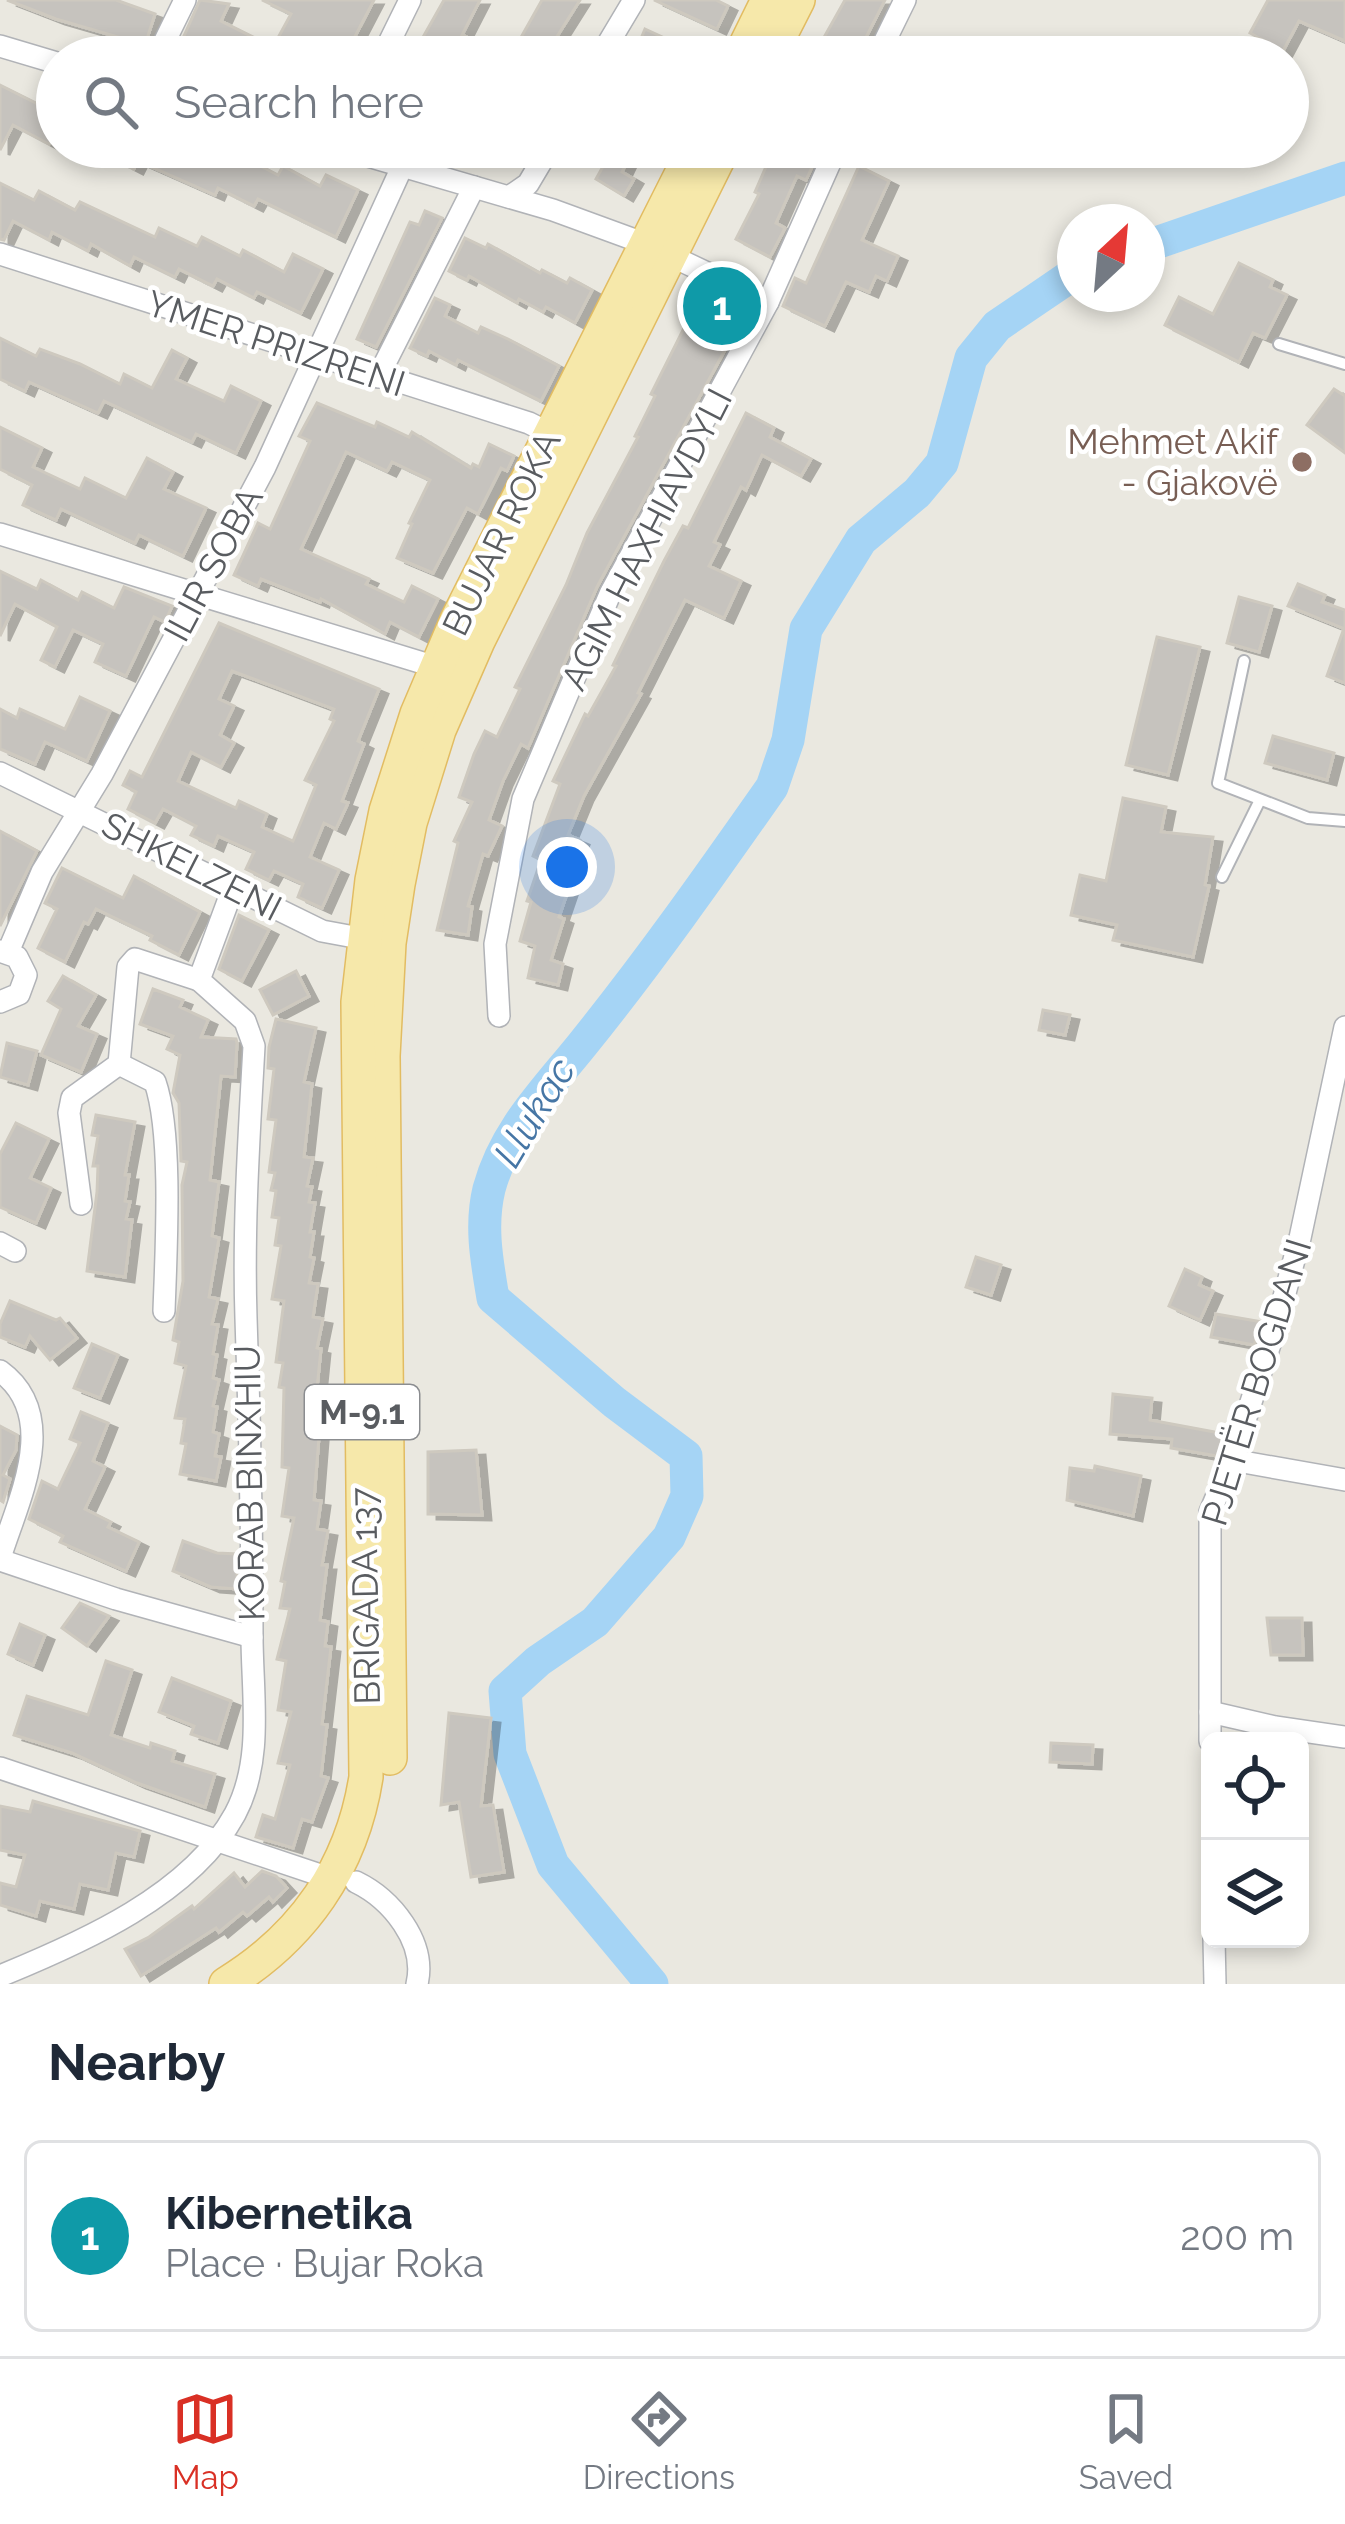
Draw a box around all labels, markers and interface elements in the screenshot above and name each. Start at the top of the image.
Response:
search box [36,36,1309,168]
icon: search [78,69,144,135]
text: Search here [174,76,424,129]
north arrow [1057,204,1165,312]
pin: 1 [683,261,761,351]
street label: YMER PRIZRENI [141,281,411,405]
street label: AGIM HAXHIAVDYLI [552,381,740,697]
place label: Mehmet Akif - Gjakovë [1067,420,1280,503]
street label: BUJAR ROKA [433,424,569,642]
marker: Mehmet Akif - Gjakovë [1289,449,1315,475]
street label: ILIR SOBA [155,480,271,648]
street label: SHKELZENI [95,803,289,929]
your location [537,837,597,897]
water label: Llukac [484,1049,584,1175]
street label: PJETËR BOGDANI [1192,1234,1320,1530]
street label: KORAB BINXHIU [226,1345,272,1621]
road number: M-9.1 [305,1385,419,1439]
street label: BRIGADA 137 [342,1487,388,1705]
map controls [1201,1732,1309,1948]
button: locate [1201,1732,1309,1840]
button: layers [1201,1840,1309,1948]
text: Nearby [48,2032,225,2092]
text: Kibernetika [165,2187,413,2240]
text: 1 [80,2213,100,2259]
text: 200 m [1180,2213,1294,2259]
text: Place · Bujar Roka [165,2240,484,2286]
tab: Map [172,2386,239,2497]
tab: Directions [583,2386,735,2497]
tab: Saved [1079,2386,1173,2497]

